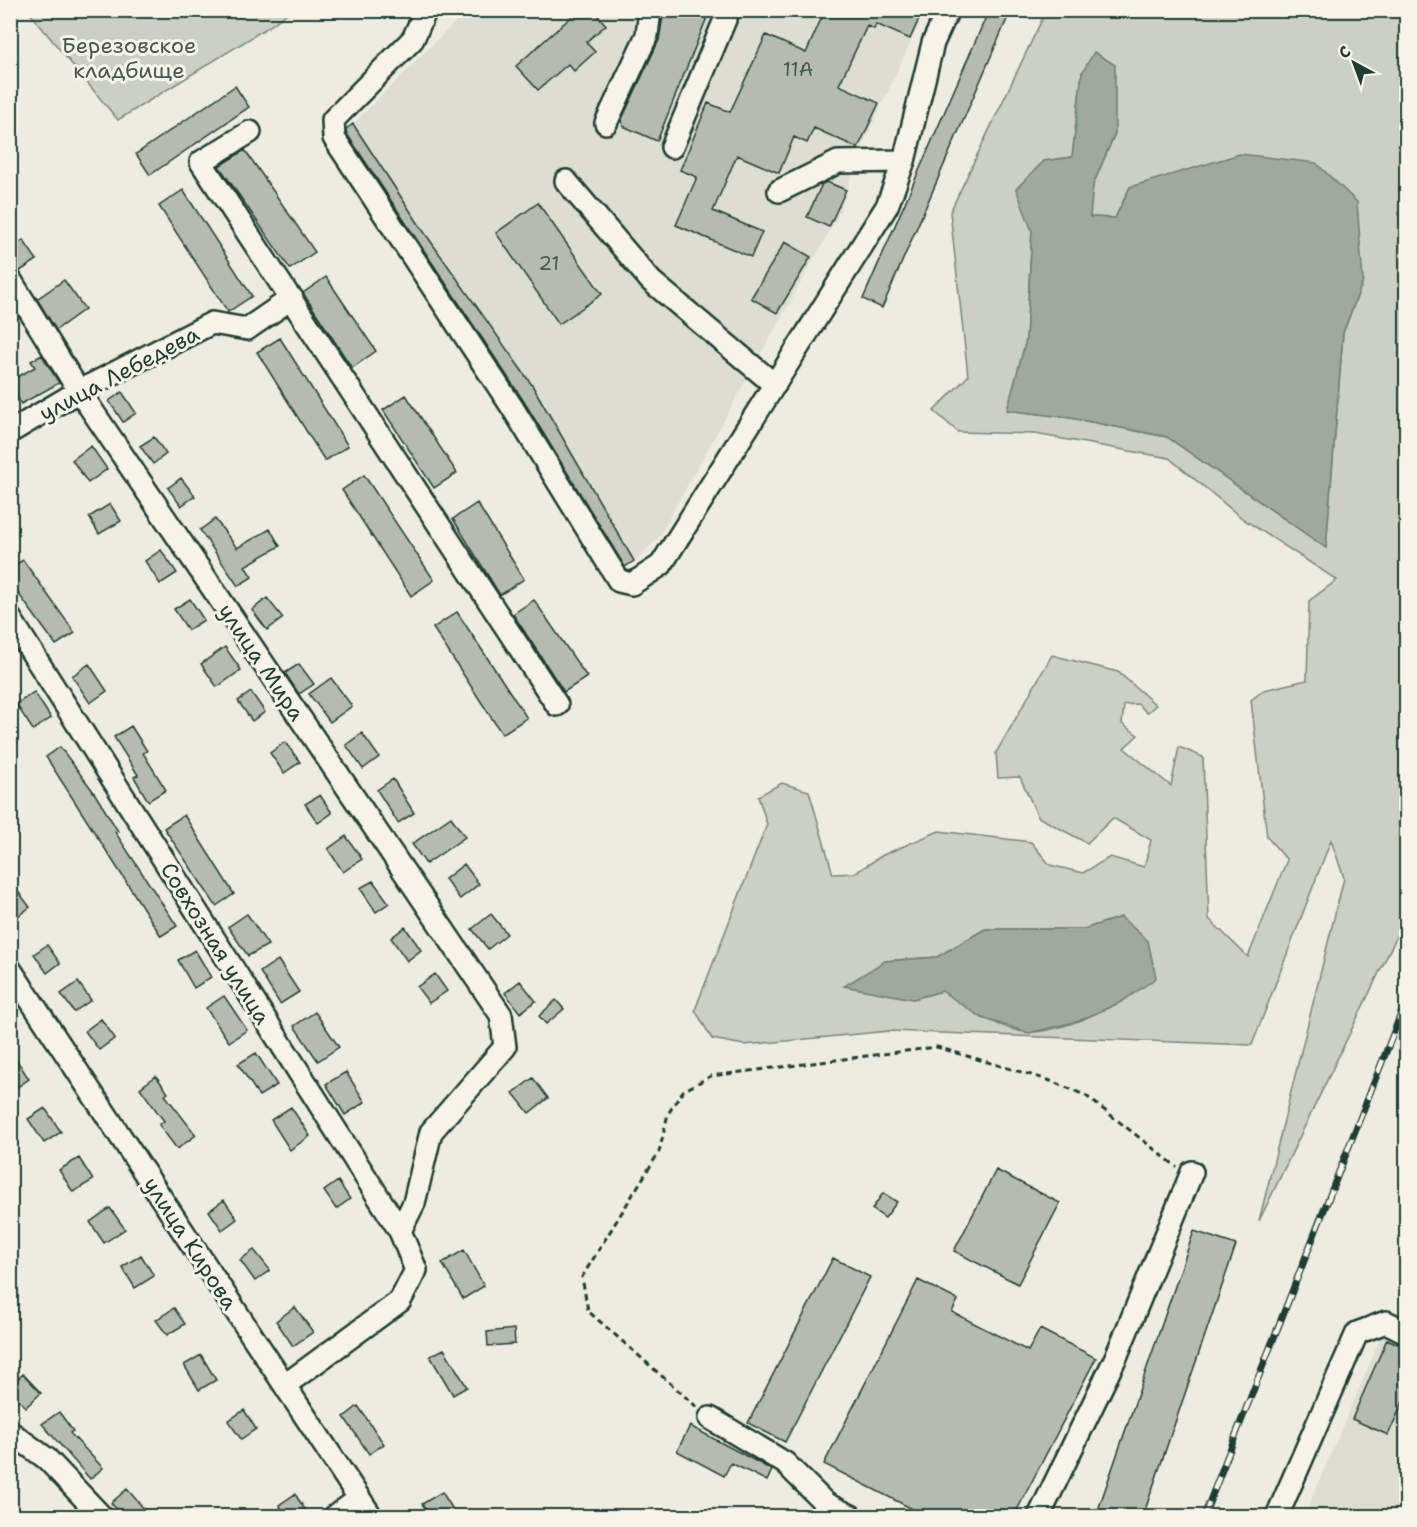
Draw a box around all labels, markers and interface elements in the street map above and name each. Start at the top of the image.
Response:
park label: Березовское кладбище [62,31,196,85]
north arrow [1324,33,1384,93]
text: С [1334,41,1355,63]
house number: 11А [783,56,813,82]
house number: 21 [538,250,560,276]
street label: улица Лебедева [34,319,204,428]
street label: улица Мира [212,598,312,727]
street label: Совхозная улица [154,857,277,1030]
street label: улица Кирова [137,1171,244,1315]

